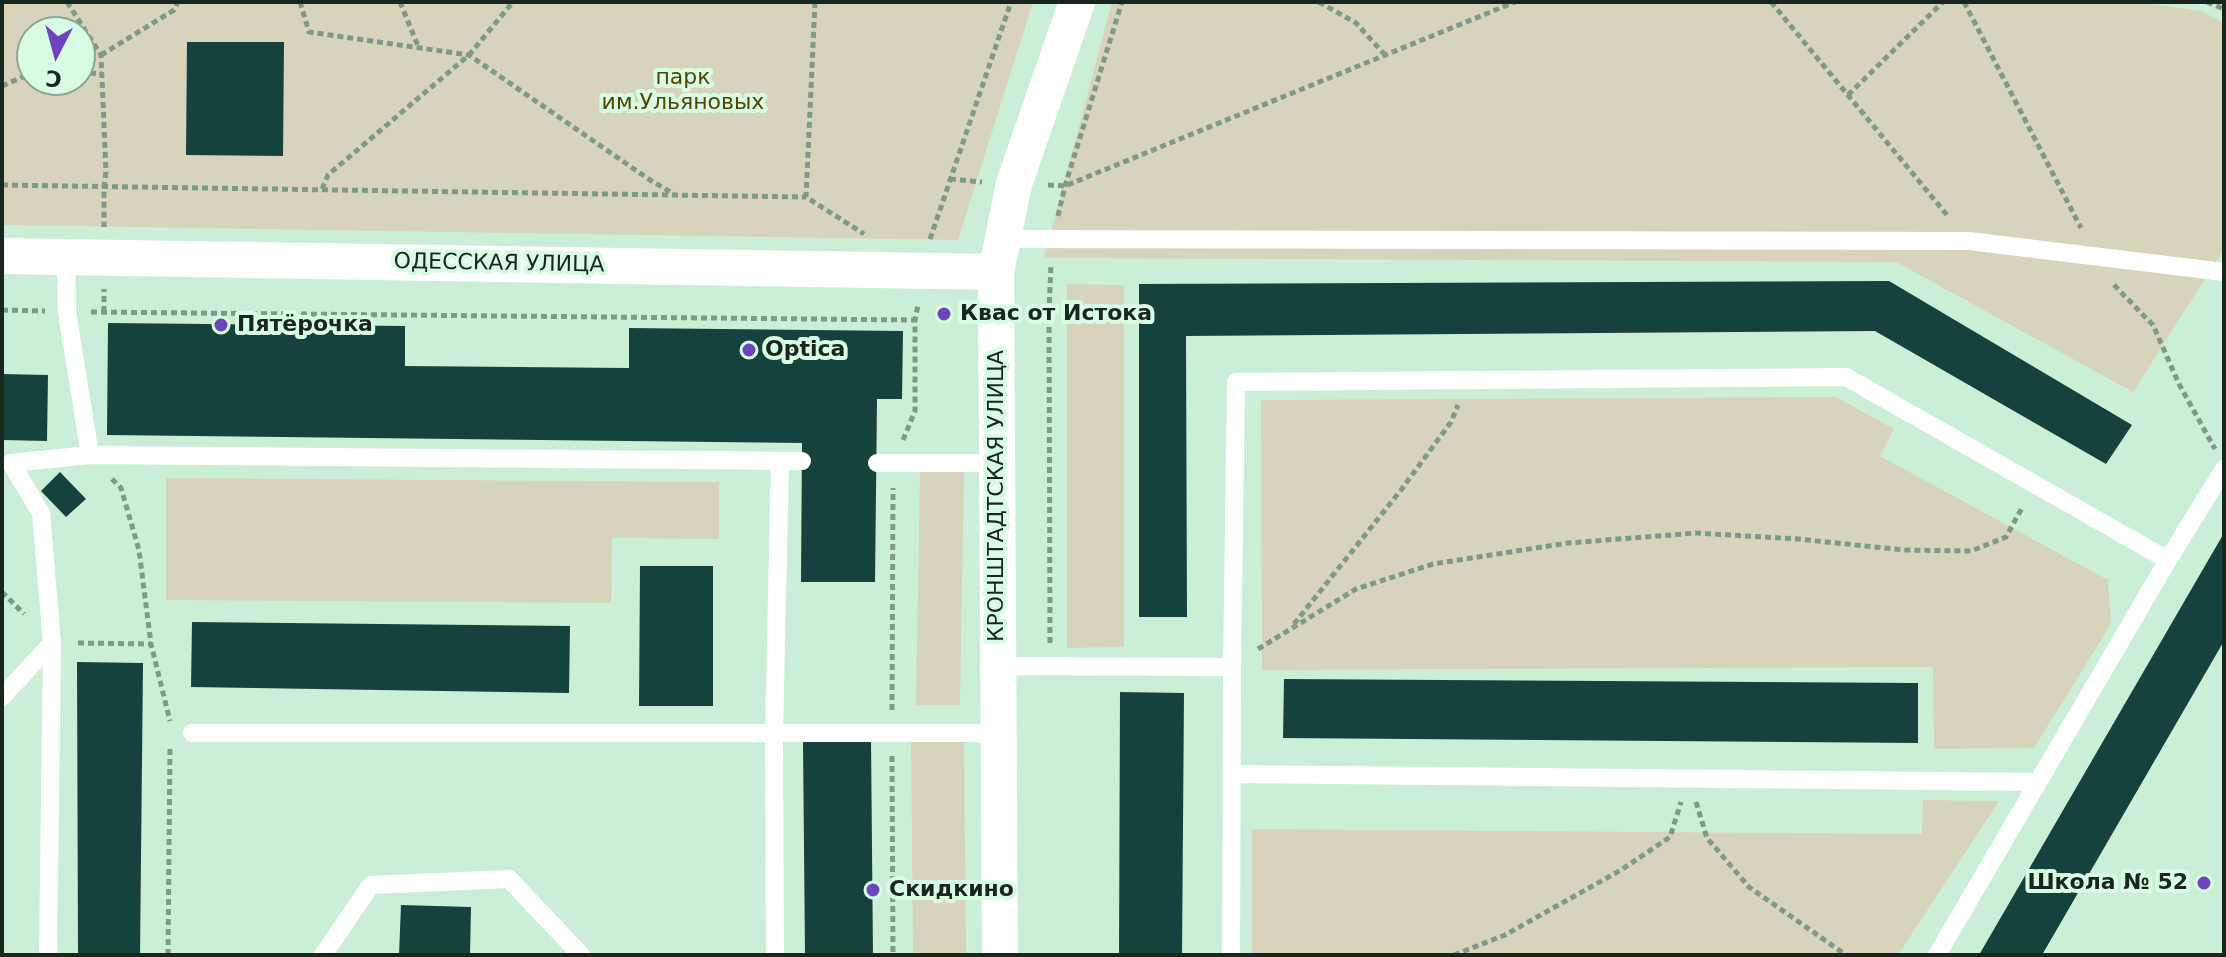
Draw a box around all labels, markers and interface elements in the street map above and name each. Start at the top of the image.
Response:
north arrow [16,16,96,96]
text: С [44,65,63,92]
park label: парк им.Ульяновых [602,65,764,116]
street label: ОДЕССКАЯ УЛИЦА [393,249,605,279]
place label: Квас от Истока [960,301,1152,327]
marker: Квас от Истока [935,305,953,323]
place label: Пятёрочка [237,312,373,338]
marker: Пятёрочка [212,316,230,334]
place label: Optica [765,337,845,363]
marker: Optica [740,341,758,359]
street label: КРОНШТАДТСКАЯ УЛИЦА [984,350,1010,642]
place label: Школа № 52 [2027,870,2188,896]
marker: Школа № 52 [2195,874,2213,892]
place label: Скидкино [889,877,1014,903]
marker: Скидкино [864,881,882,899]

